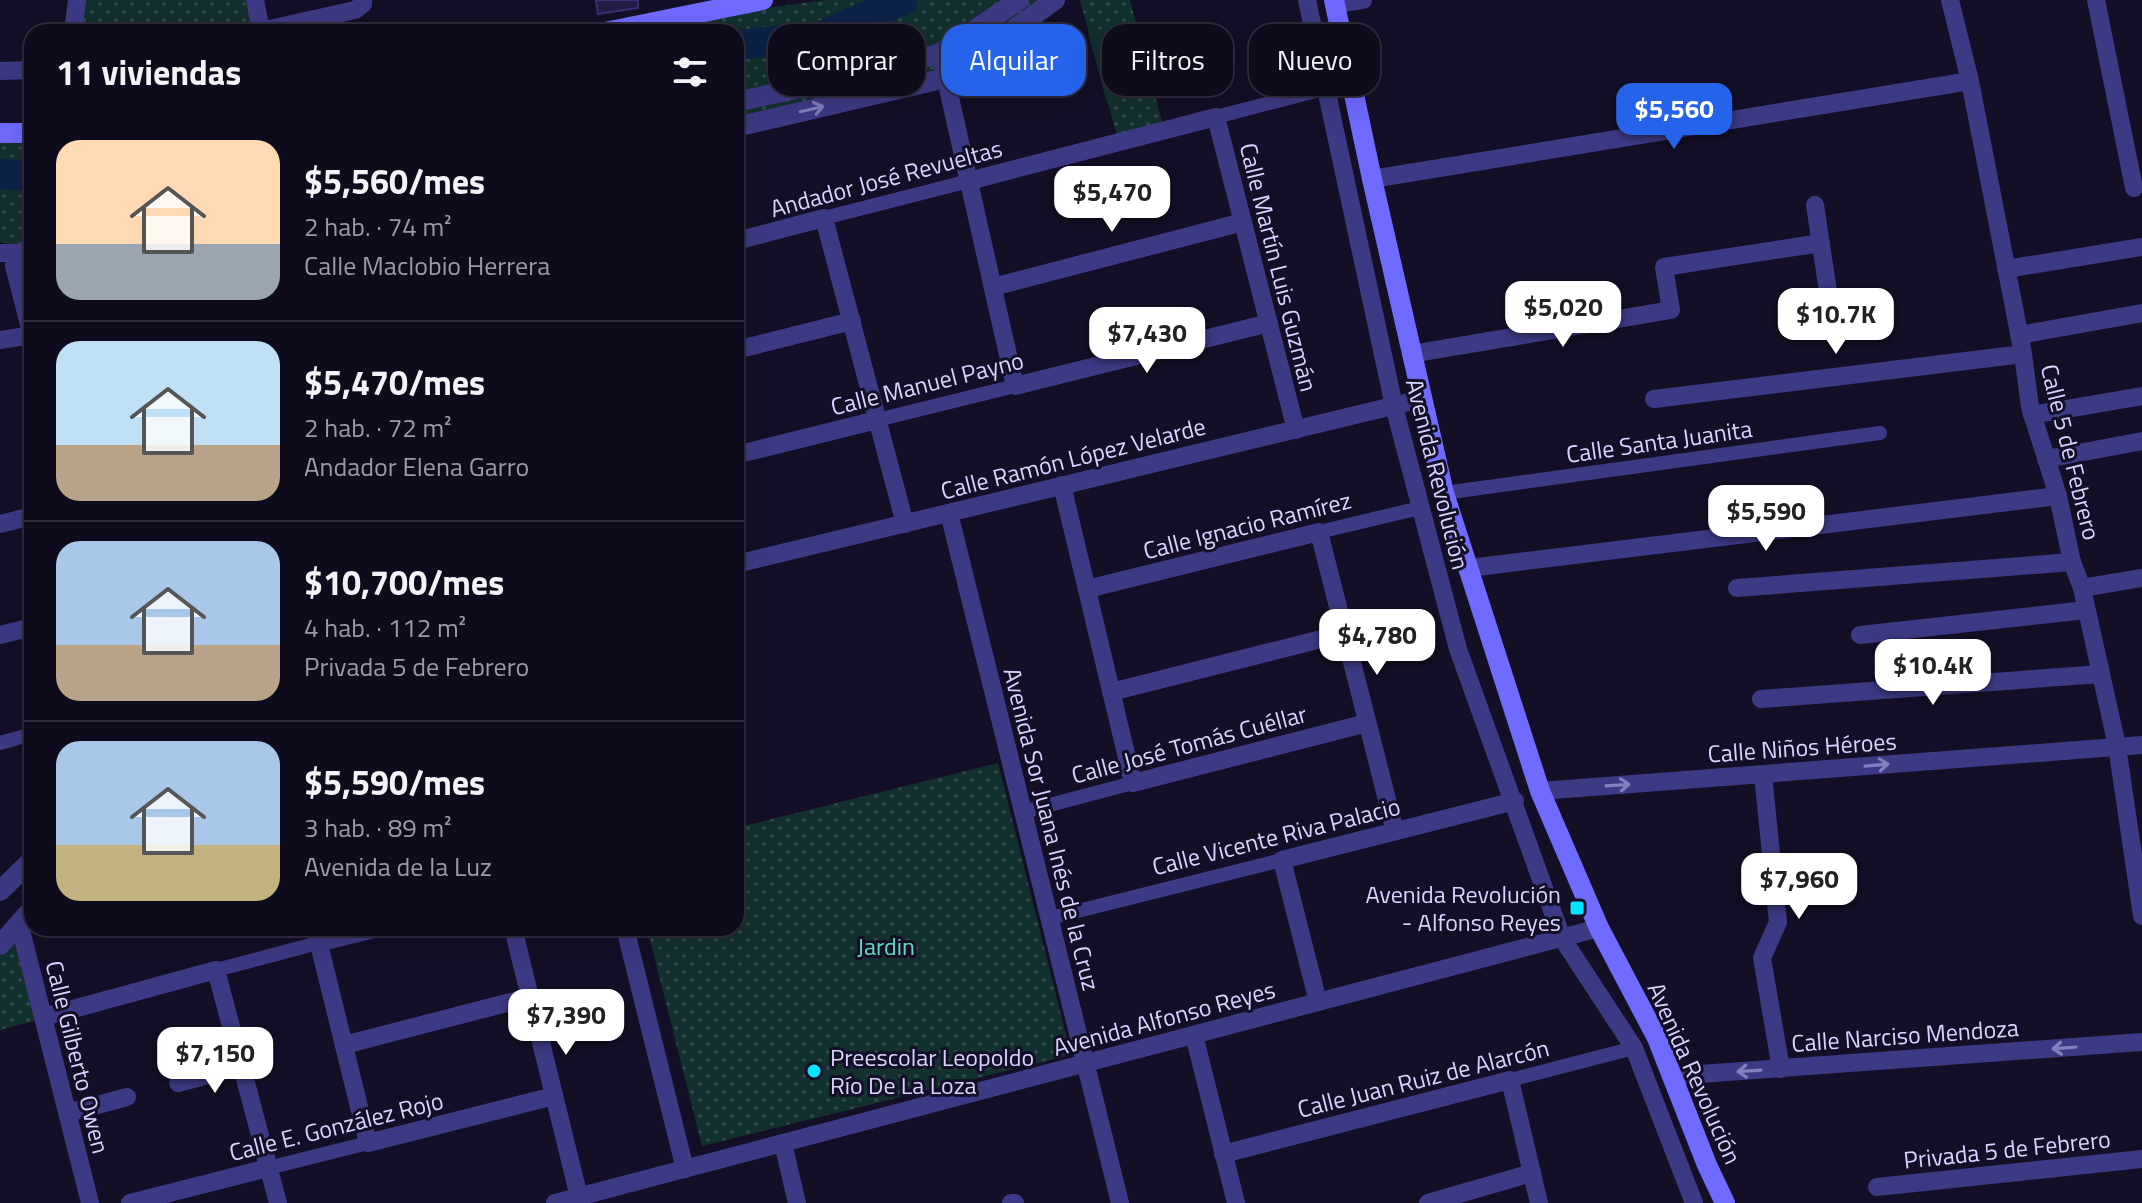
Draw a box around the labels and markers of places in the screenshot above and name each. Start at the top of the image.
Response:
pin: $5,560 [1609,83,1739,151]
pin: $5,470 [1047,166,1177,234]
pin: $5,020 [1498,281,1628,349]
pin: $10.7K [1771,288,1901,356]
pin: $7,430 [1082,307,1212,375]
pin: $5,590 [1701,485,1831,553]
pin: $4,780 [1312,609,1442,677]
pin: $10.4K [1868,639,1998,707]
pin: $7,960 [1734,853,1864,921]
place label: Avenida Revolución - Alfonso Reyes [1365,876,1561,940]
marker: Avenida Revolución - Alfonso Reyes [1568,899,1586,917]
pin: $7,390 [501,989,631,1057]
pin: $7,150 [150,1027,280,1095]
place label: Preescolar Leopoldo Río De La Loza [830,1039,1034,1103]
marker: Preescolar Leopoldo Río De La Loza [805,1062,823,1080]

